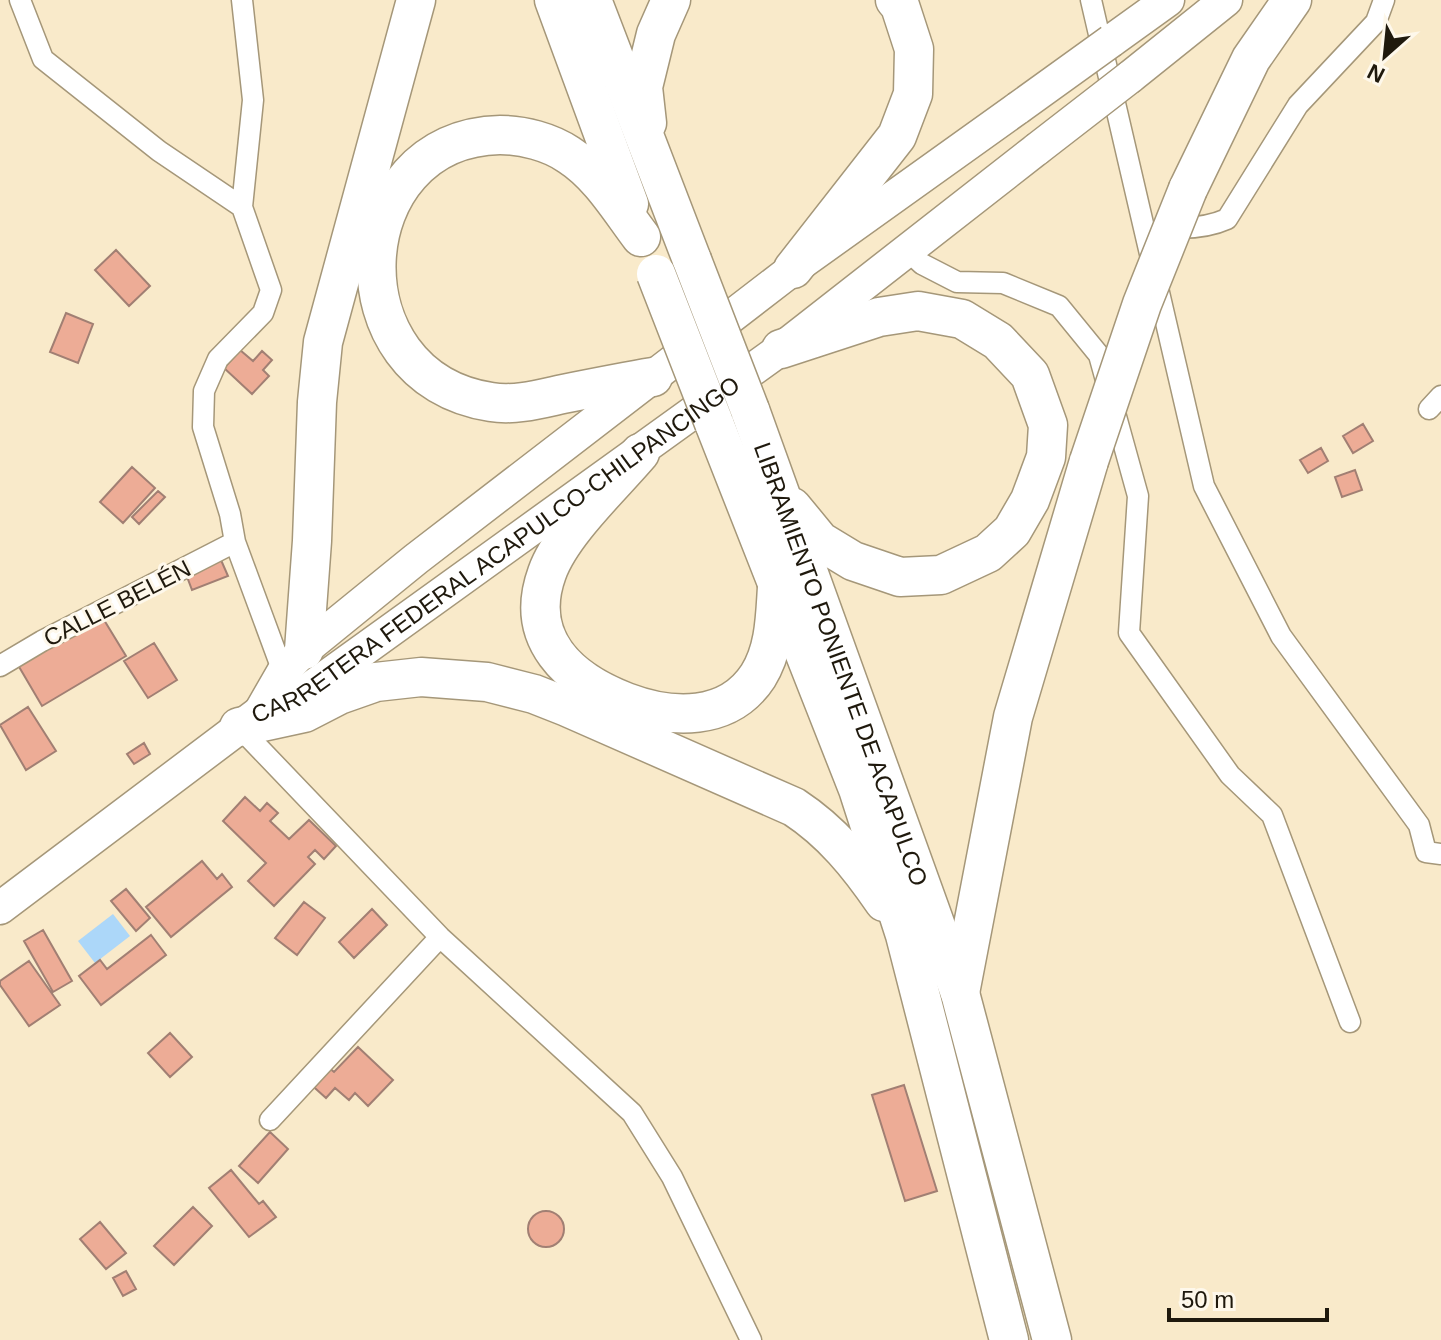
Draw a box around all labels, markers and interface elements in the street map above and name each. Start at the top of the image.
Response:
north arrow [1345,16,1425,96]
text: N [1363,59,1389,88]
street label: CARRETERA FEDERAL ACAPULCO-CHILPANCINGO [247,370,744,728]
street label: LIBRAMIENTO PONIENTE DE ACAPULCO [749,439,934,889]
street label: CALLE BELÉN [39,554,195,652]
scale bar [1169,1272,1327,1322]
text: 50 m [1181,1286,1234,1313]

